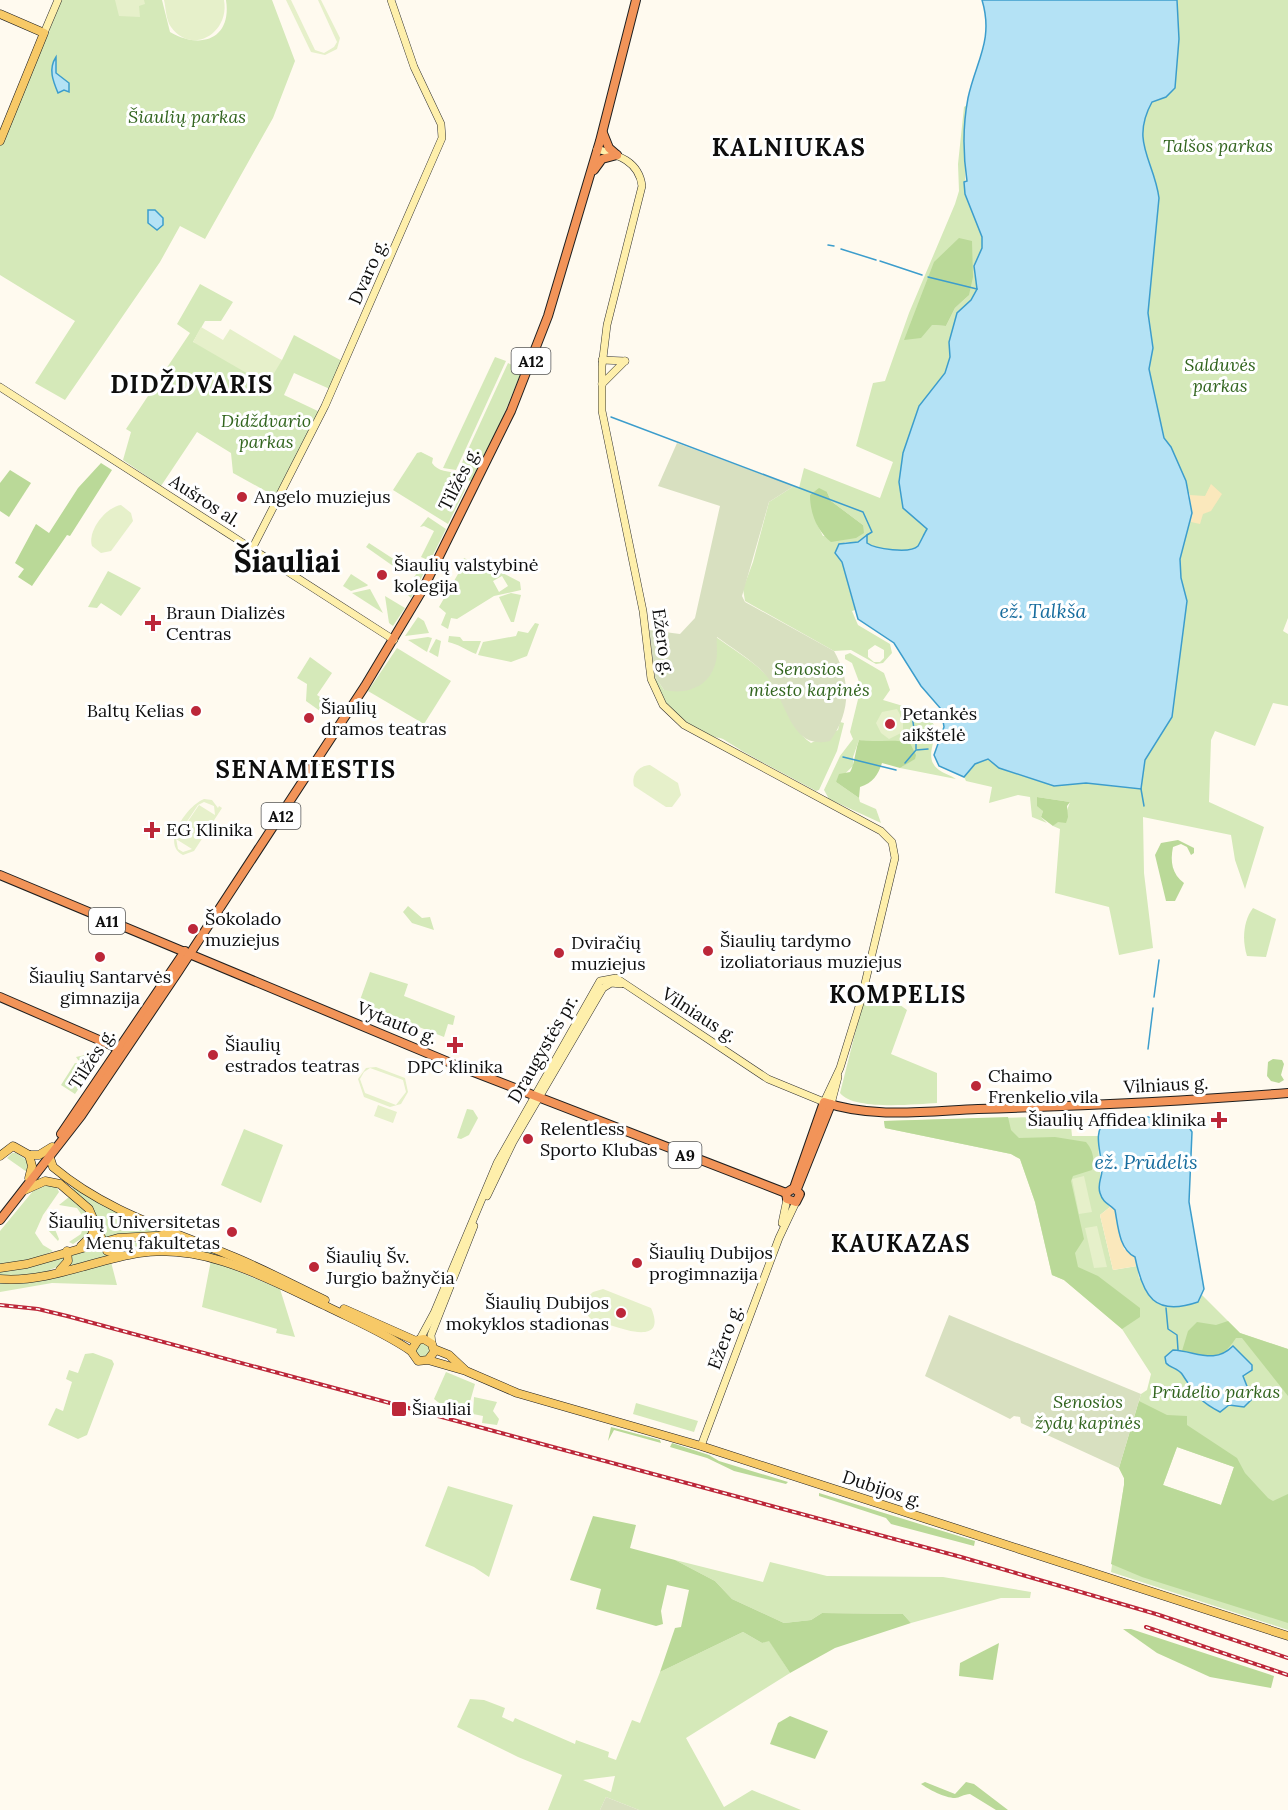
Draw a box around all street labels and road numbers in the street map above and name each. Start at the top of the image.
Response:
street label: Dvaro g. [343,236,392,308]
road number: A12 [512,348,550,374]
street label: Tilžės g. [433,443,484,514]
street label: Aušros al. [165,469,245,532]
street label: Ežero g. [647,607,680,677]
road number: A12 [262,803,300,829]
road number: A11 [89,908,125,934]
street label: Vilniaus g. [657,981,741,1047]
street label: Draugystės pr. [502,991,583,1107]
street label: Vytauto g. [353,996,441,1049]
street label: Tilžės g. [63,1024,120,1093]
street label: Vilniaus g. [1122,1071,1209,1098]
road number: A9 [668,1142,702,1168]
street label: Ežero g. [702,1301,747,1372]
street label: Dubijos g. [839,1465,925,1512]

